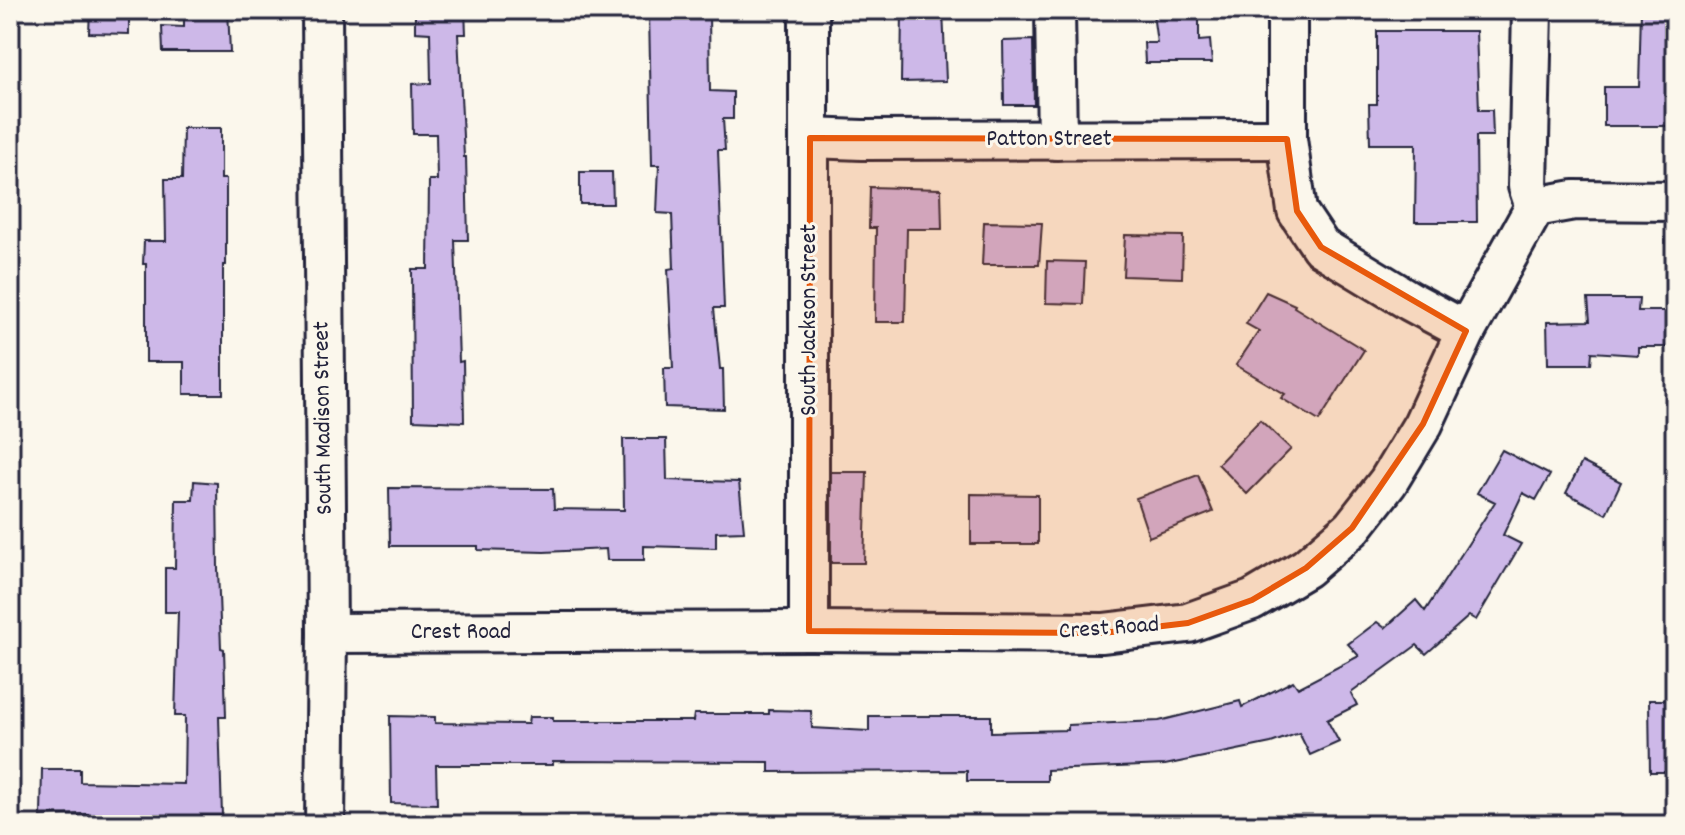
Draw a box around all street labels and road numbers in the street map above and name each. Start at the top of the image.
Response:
street label: Patton Street [986,123,1112,157]
street label: South Jackson Street [793,224,827,416]
street label: South Madison Street [305,321,343,515]
street label: Crest Road [1058,609,1160,649]
street label: Crest Road [411,616,511,650]

